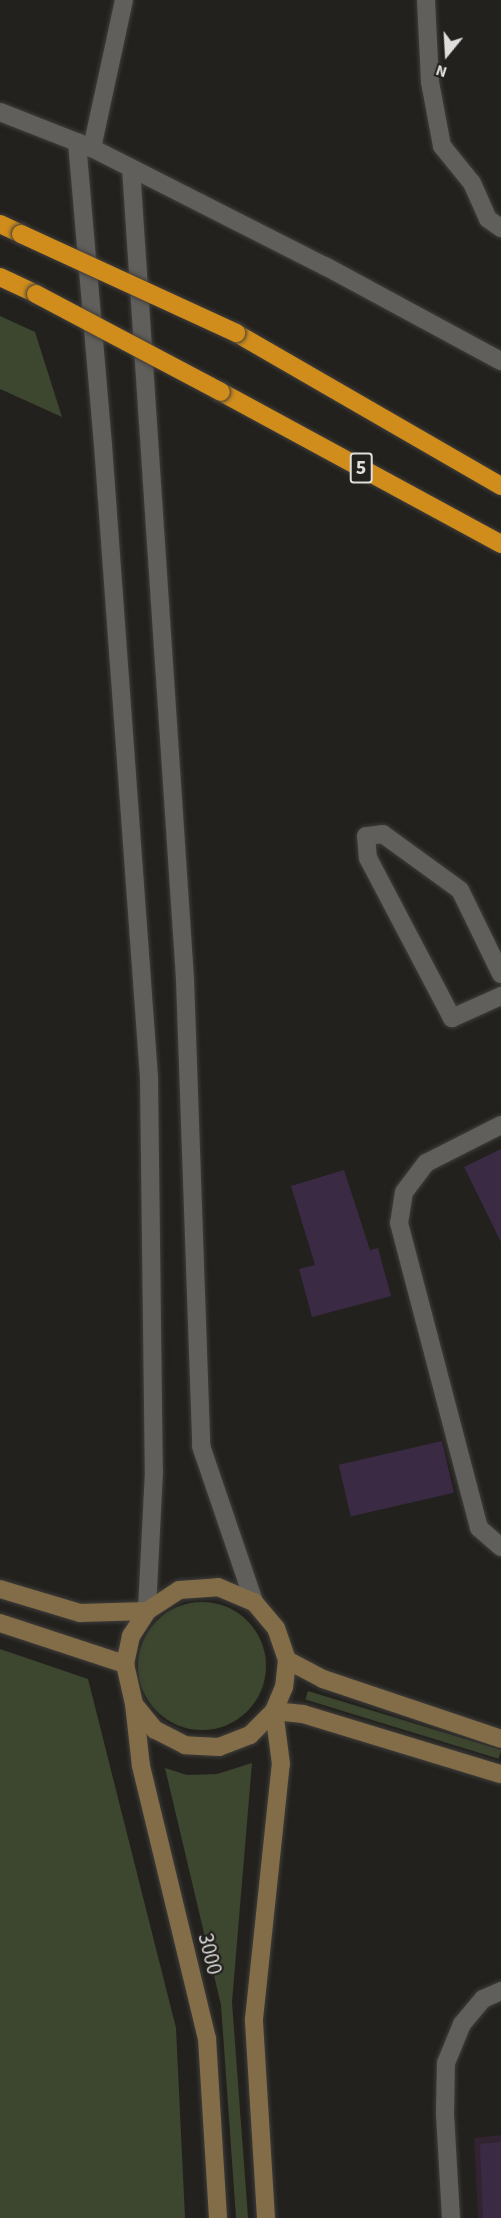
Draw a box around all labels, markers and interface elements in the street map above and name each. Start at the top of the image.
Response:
north arrow [417,24,477,84]
text: N [433,59,450,83]
road number: 5 [349,451,373,485]
street label: 3000 [193,1931,227,1977]

